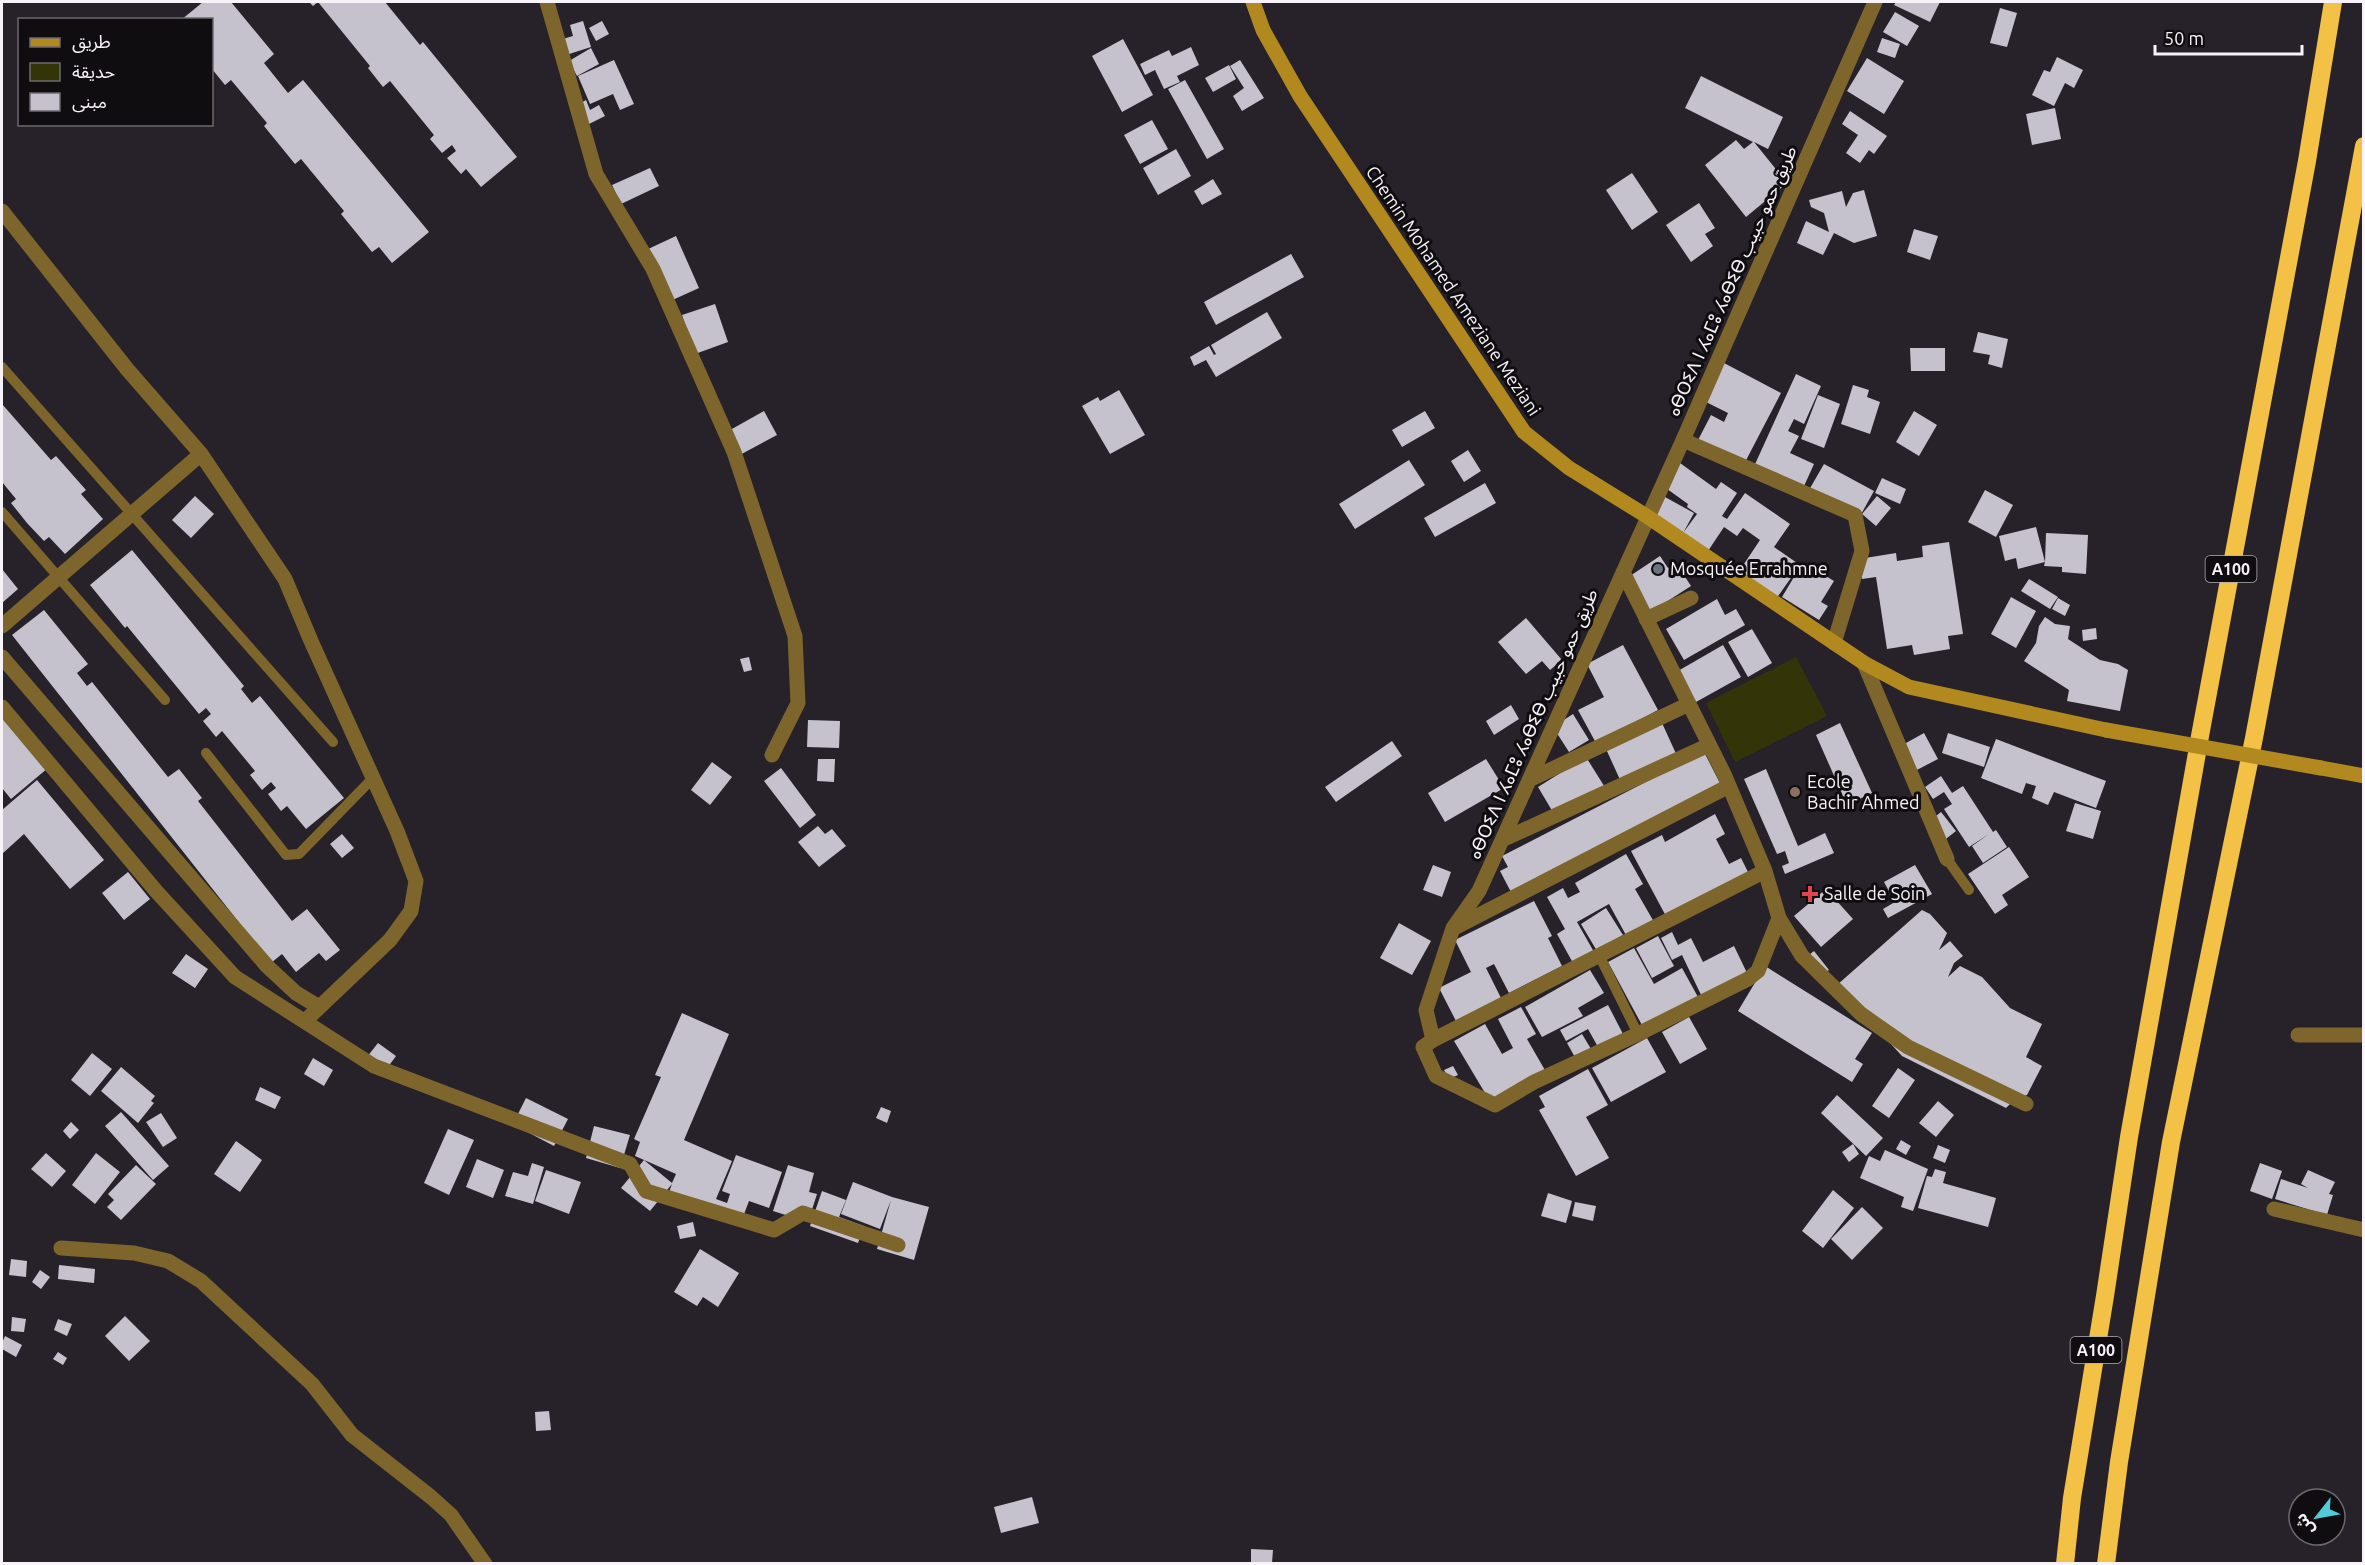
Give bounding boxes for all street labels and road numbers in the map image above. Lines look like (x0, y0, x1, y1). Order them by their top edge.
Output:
street label: ⴰⴱⵔⵉⴷ ⵏ ⵃⴰⵎⵓ ⵃⴰⴱⵉⴱ طريق حمو حبيب (1662, 143, 1802, 419)
street label: Chemin Mohamed Ameziane Meziani (1363, 162, 1545, 419)
road number: A100 (2206, 556, 2256, 582)
street label: ⴰⴱⵔⵉⴷ ⵏ ⵃⴰⵎⵓ ⵃⴰⴱⵉⴱ طريق حمو حبيب (1463, 586, 1603, 862)
road number: A100 (2070, 1337, 2122, 1363)

